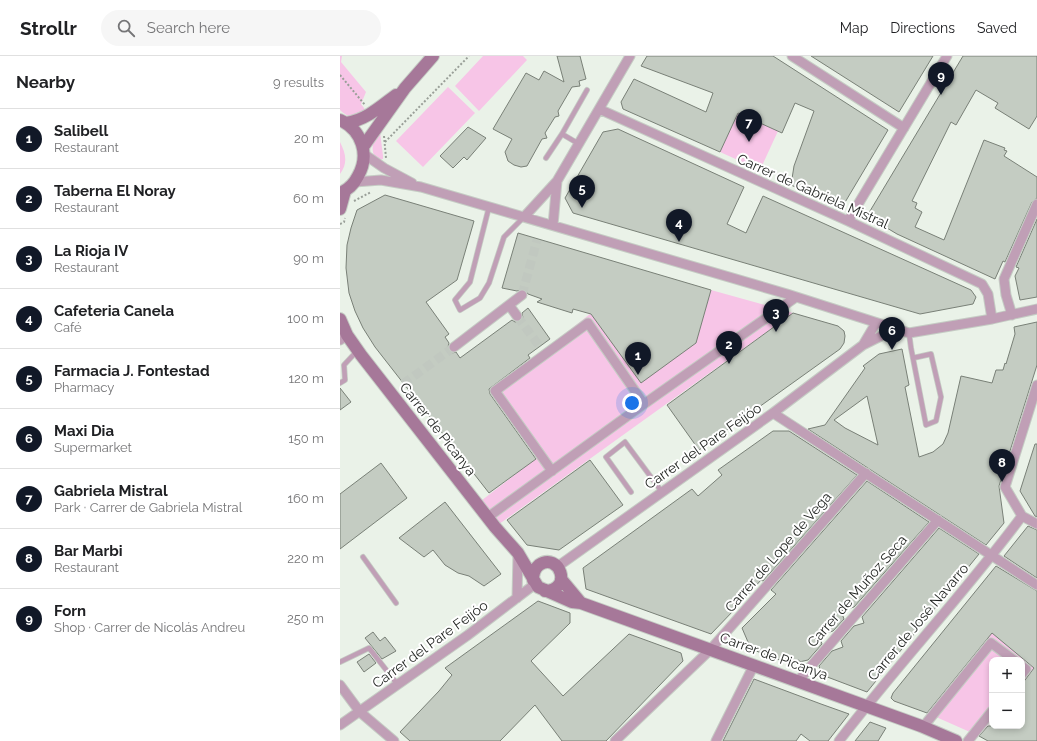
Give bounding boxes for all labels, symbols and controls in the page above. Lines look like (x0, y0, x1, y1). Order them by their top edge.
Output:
search box (101, 10, 381, 46)
text: Strollr (20, 17, 77, 39)
icon: search (115, 17, 137, 39)
text: Search here (147, 19, 230, 37)
text: Map (840, 20, 868, 36)
text: Directions (890, 20, 955, 36)
text: Saved (977, 20, 1017, 36)
pin: 9 (928, 62, 954, 95)
text: Nearby (16, 72, 75, 92)
text: 9 results (273, 75, 324, 90)
pin: 7 (736, 109, 762, 142)
text: Salibell (54, 122, 108, 140)
text: 1 (26, 131, 32, 146)
text: 20 m (294, 131, 324, 146)
text: Restaurant (54, 140, 119, 155)
street label: Carrer de Gabriela Mistral (735, 150, 891, 232)
pin: 5 (569, 175, 595, 208)
text: Taberna El Noray (54, 182, 176, 200)
text: 2 (25, 191, 33, 206)
text: 60 m (293, 191, 324, 206)
text: Restaurant (54, 200, 119, 215)
pin: 4 (666, 209, 692, 242)
text: La Rioja IV (54, 242, 128, 260)
text: 3 (25, 251, 33, 266)
text: 90 m (293, 251, 324, 266)
text: Restaurant (54, 260, 119, 275)
pin: 3 (763, 299, 789, 332)
text: Cafeteria Canela (54, 302, 174, 320)
text: 4 (25, 311, 33, 326)
text: 100 m (287, 311, 324, 326)
pin: 6 (879, 317, 905, 350)
text: Café (54, 320, 82, 335)
pin: 2 (716, 331, 742, 364)
pin: 1 (625, 342, 651, 375)
text: Farmacia J. Fontestad (54, 362, 210, 380)
text: 5 (25, 371, 33, 386)
text: 120 m (288, 371, 324, 386)
street label: Carrer de Picanya (397, 379, 479, 479)
text: Pharmacy (54, 380, 114, 395)
your location (622, 393, 642, 413)
street label: Carrer del Pare Feijóo (642, 400, 764, 492)
text: Maxi Dia (54, 422, 114, 440)
text: 6 (25, 431, 33, 446)
text: 150 m (288, 431, 324, 446)
text: Supermarket (54, 440, 132, 455)
pin: 8 (989, 449, 1015, 482)
text: Gabriela Mistral (54, 482, 168, 500)
street label: Carrer de Lope de Vega (722, 489, 834, 615)
text: 7 (25, 491, 33, 506)
text: 160 m (287, 491, 324, 506)
text: Park · Carrer de Gabriela Mistral (54, 500, 242, 515)
street label: Carrer de Muñoz Seca (804, 532, 910, 650)
text: Bar Marbi (54, 542, 123, 560)
text: 8 (25, 551, 33, 566)
text: 220 m (287, 551, 324, 566)
text: Restaurant (54, 560, 119, 575)
street label: Carrer de José Navarro (864, 560, 972, 684)
street label: Carrer del Pare Feijóo (369, 597, 491, 691)
text: Forn (54, 602, 86, 620)
text: 9 (25, 611, 33, 626)
text: 250 m (287, 611, 324, 626)
text: Shop · Carrer de Nicolás Andreu (54, 620, 245, 635)
street label: Carrer de Picanya (718, 629, 830, 683)
map controls (989, 657, 1025, 729)
button: + (989, 657, 1025, 693)
button: − (989, 693, 1025, 729)

